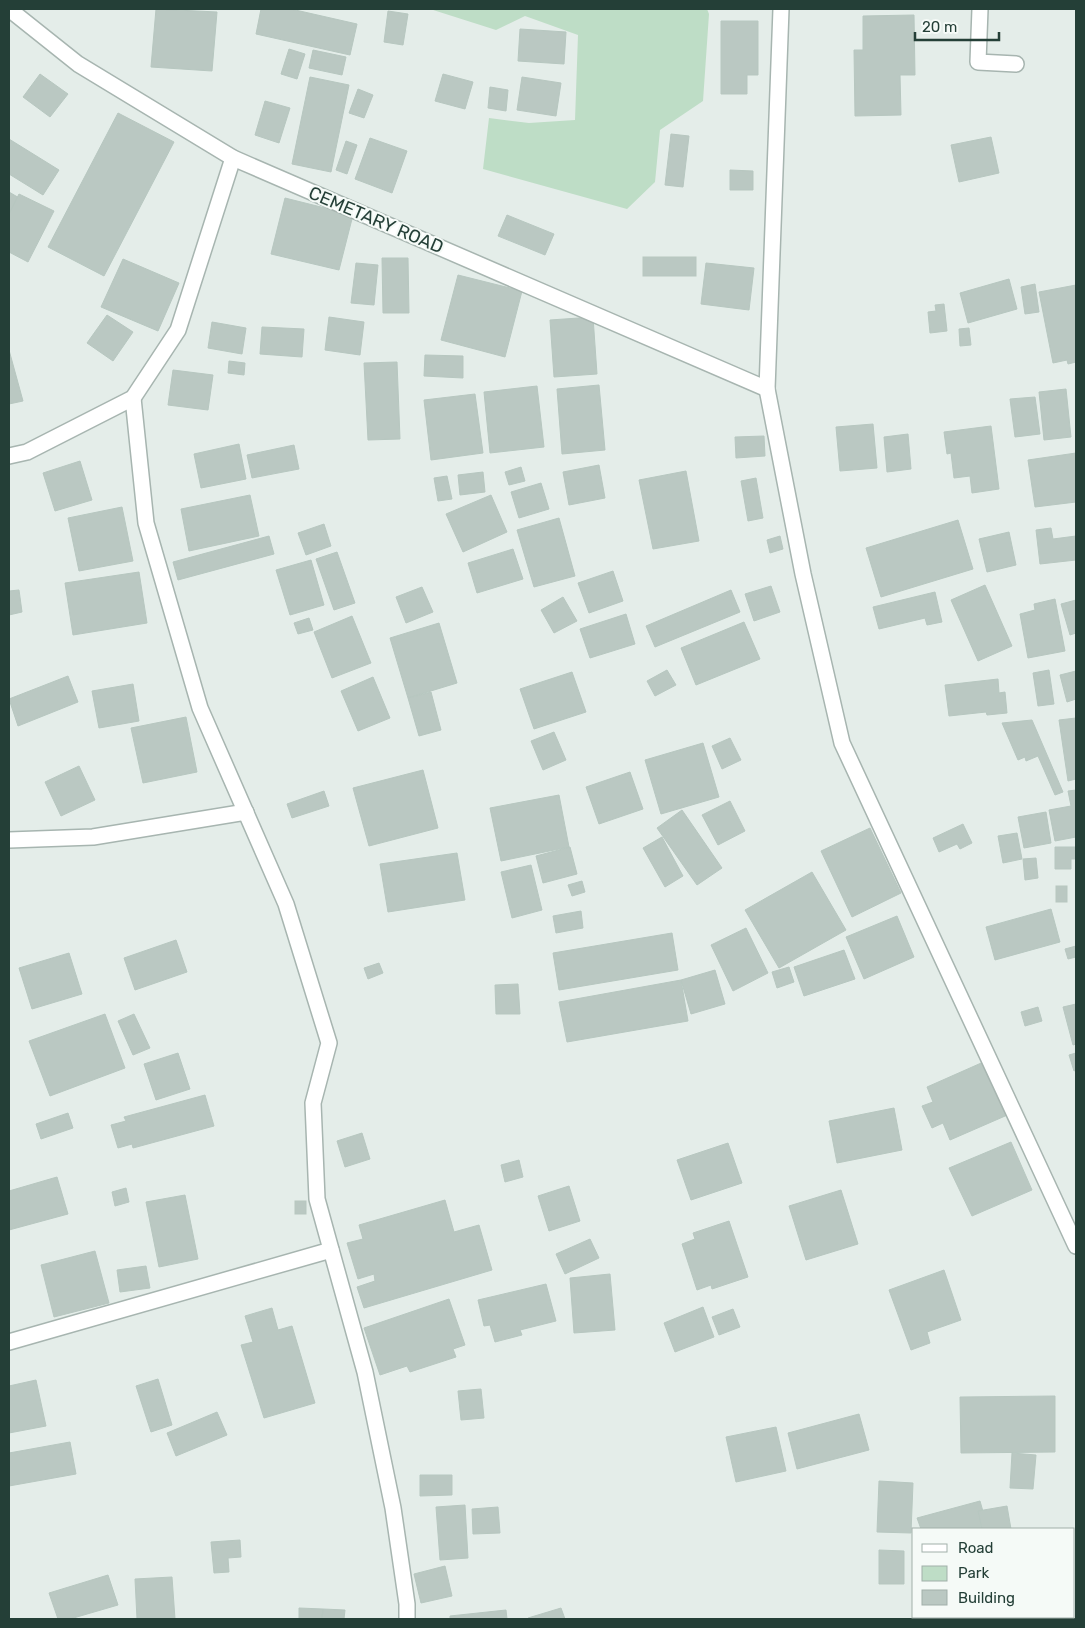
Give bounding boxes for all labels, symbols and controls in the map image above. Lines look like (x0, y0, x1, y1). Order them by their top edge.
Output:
scale bar (915, 10, 999, 42)
text: 20 m (922, 18, 957, 36)
street label: CEMETARY ROAD (305, 182, 447, 258)
legend (912, 1528, 1075, 1618)
text: Road (958, 1539, 994, 1557)
text: Park (958, 1564, 989, 1582)
text: Building (958, 1589, 1015, 1607)

